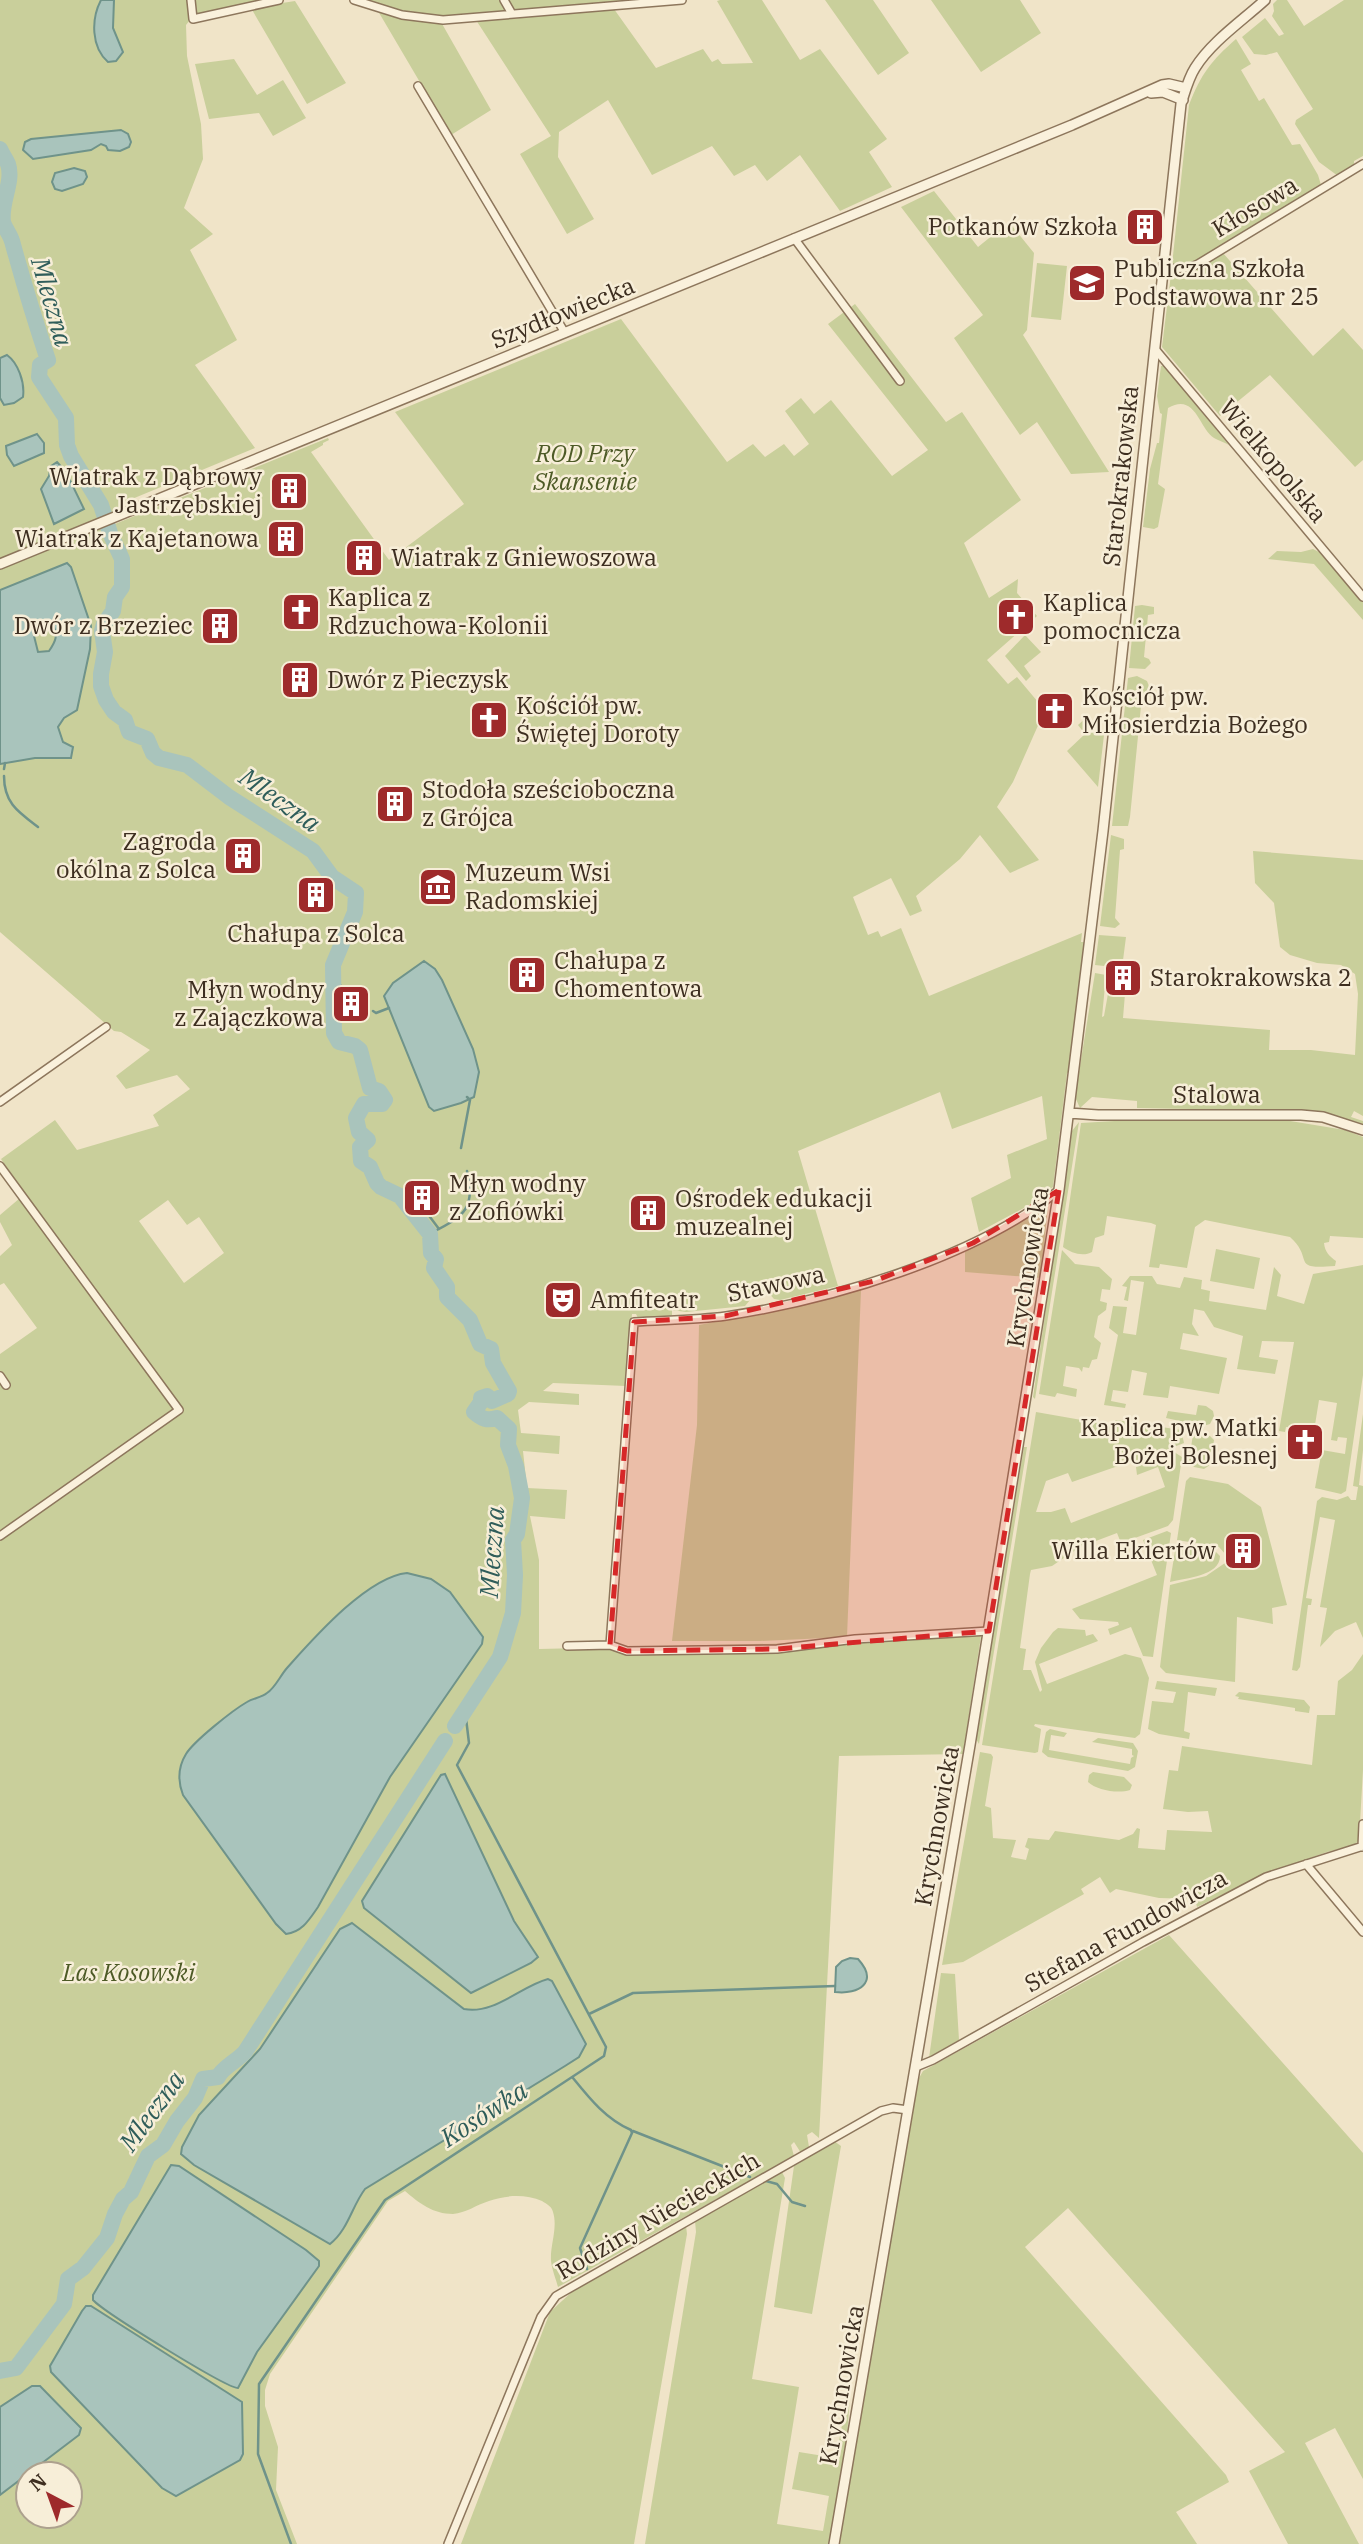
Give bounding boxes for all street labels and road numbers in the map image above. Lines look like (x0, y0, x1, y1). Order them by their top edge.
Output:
street label: Kłosowa (1206, 168, 1303, 244)
street label: Szydłowiecka (486, 269, 639, 355)
street label: Starokrakowska (1095, 384, 1145, 568)
street label: Wielkopolska (1213, 392, 1335, 529)
street label: Stalowa (1173, 1078, 1261, 1110)
street label: Krychnowicka (999, 1184, 1056, 1350)
street label: Stawowa (724, 1257, 827, 1309)
street label: Krychnowicka (906, 1743, 966, 1909)
street label: Stefana Fundowicza (1018, 1861, 1233, 1999)
street label: Rodziny Niecieckich (550, 2144, 765, 2287)
street label: Krychnowicka (811, 2302, 871, 2468)

